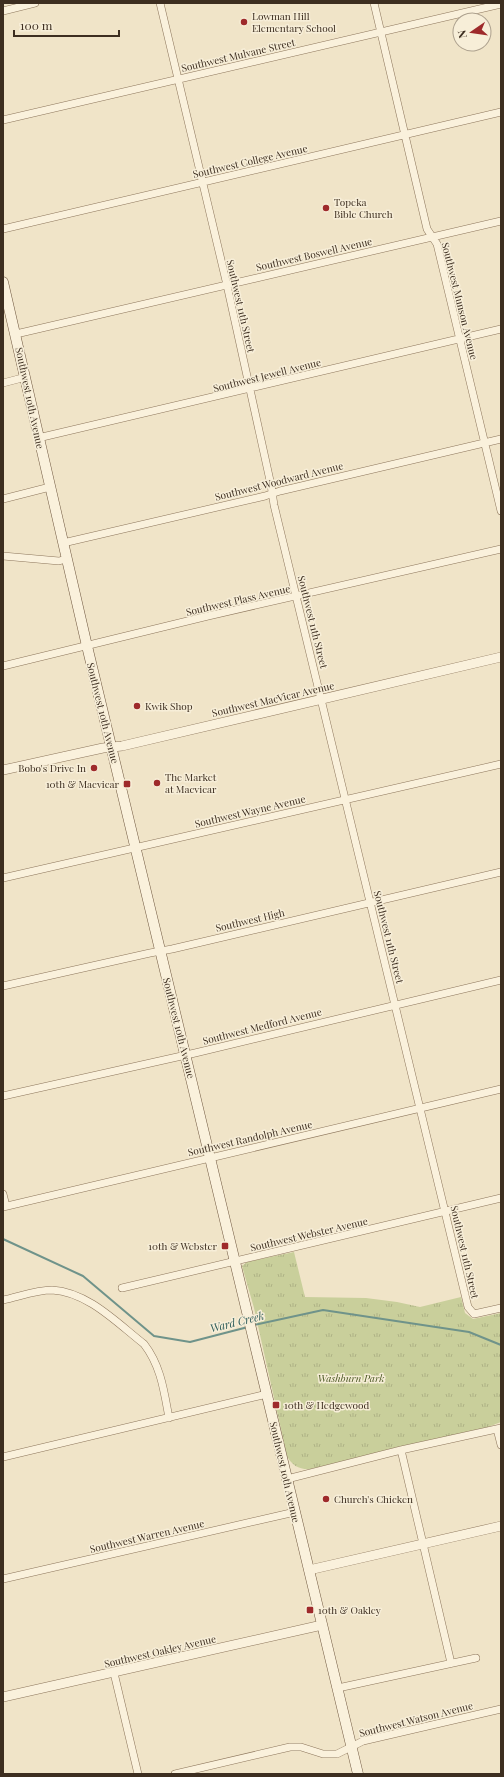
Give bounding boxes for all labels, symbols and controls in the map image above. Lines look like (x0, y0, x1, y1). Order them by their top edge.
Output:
place label: Lowman Hill Elementary School (252, 9, 336, 35)
scale bar (14, 12, 119, 38)
north arrow (452, 12, 492, 52)
text: 100 m (20, 17, 53, 33)
marker: Lowman Hill Elementary School (239, 17, 249, 27)
text: N (454, 29, 470, 40)
street label: Southwest Mulvane Street (180, 35, 297, 75)
street label: Southwest College Avenue (191, 141, 309, 181)
place label: Topeka Bible Church (334, 195, 393, 221)
marker: Topeka Bible Church (321, 203, 331, 213)
street label: Southwest Boswell Avenue (255, 234, 373, 274)
street label: Southwest Munson Avenue (439, 241, 481, 361)
street label: Southwest 11th Street (223, 258, 259, 354)
street label: Southwest 10th Avenue (12, 346, 48, 450)
street label: Southwest Jewell Avenue (212, 355, 322, 395)
street label: Southwest Woodward Avenue (213, 458, 345, 504)
street label: Southwest 11th Street (295, 574, 331, 670)
street label: Southwest Plass Avenue (184, 581, 292, 619)
street label: Southwest 10th Avenue (84, 661, 122, 765)
street label: Southwest MacVicar Avenue (210, 678, 336, 720)
place label: Kwik Shop (145, 699, 193, 713)
marker: Kwik Shop (132, 701, 142, 711)
place label: Bobo's Drive In (18, 761, 86, 775)
marker: Bobo's Drive In (89, 763, 99, 773)
place label: The Market at Macvicar (165, 770, 217, 796)
place label: 10th & Macvicar (46, 777, 120, 791)
marker: The Market at Macvicar (152, 778, 162, 788)
marker: 10th & Macvicar (122, 779, 132, 789)
street label: Southwest Wayne Avenue (193, 791, 307, 831)
street label: Southwest 11th Street (371, 889, 407, 985)
street label: Southwest High (214, 905, 286, 935)
street label: Southwest 10th Avenue (160, 976, 198, 1080)
street label: Southwest Medford Avenue (201, 1004, 323, 1048)
street label: Southwest Randolph Avenue (186, 1117, 314, 1159)
street label: Southwest 11th Street (447, 1204, 483, 1300)
street label: Southwest Webster Avenue (249, 1214, 369, 1254)
place label: 10th & Webster (148, 1239, 218, 1253)
marker: 10th & Webster (220, 1241, 230, 1251)
water label: Ward Creek (208, 1307, 266, 1335)
park label: Washburn Park (318, 1371, 384, 1385)
place label: 10th & Hedgewood (284, 1398, 369, 1412)
marker: 10th & Hedgewood (271, 1400, 281, 1410)
street label: Southwest 10th Avenue (267, 1420, 303, 1524)
place label: Church's Chicken (334, 1492, 413, 1506)
marker: Church's Chicken (321, 1494, 331, 1504)
street label: Southwest Warren Avenue (88, 1516, 206, 1556)
place label: 10th & Oakley (318, 1603, 381, 1617)
marker: 10th & Oakley (305, 1605, 315, 1615)
street label: Southwest Oakley Avenue (103, 1631, 217, 1671)
street label: Southwest Watson Avenue (358, 1698, 474, 1740)

